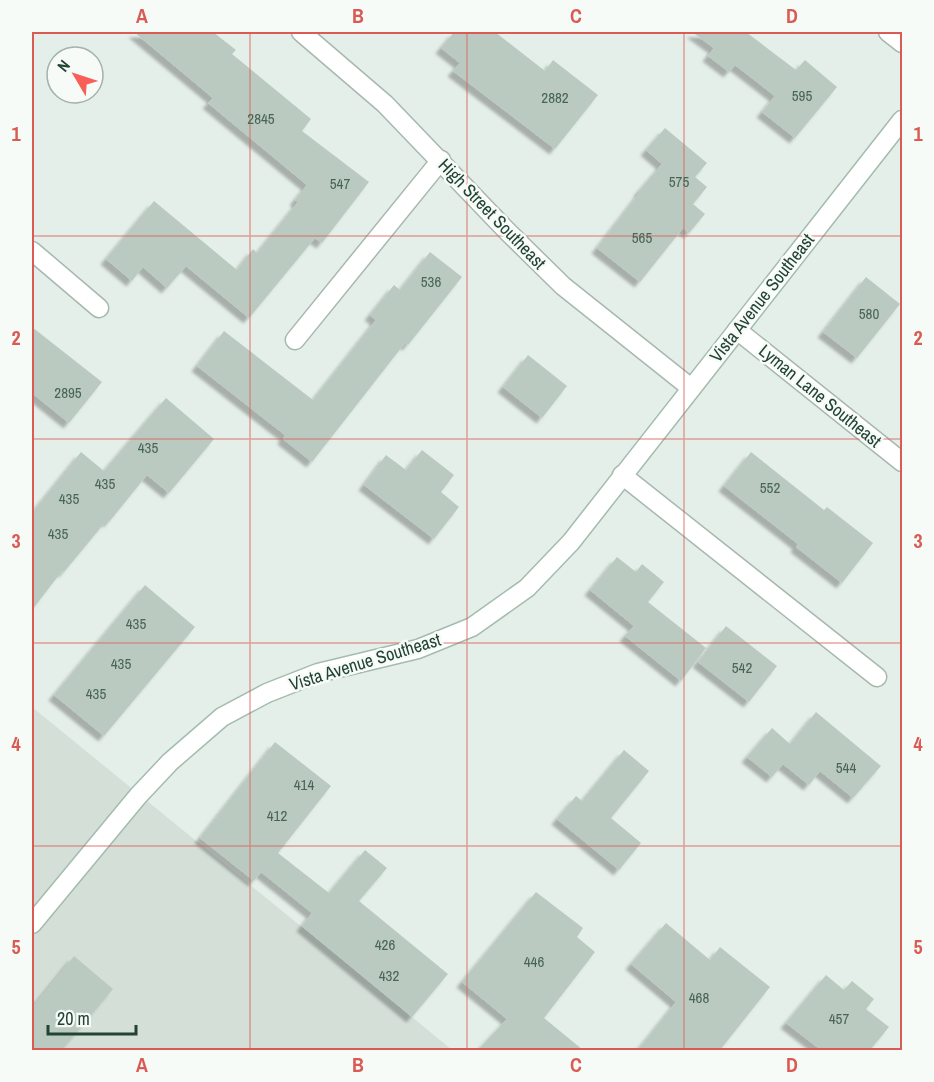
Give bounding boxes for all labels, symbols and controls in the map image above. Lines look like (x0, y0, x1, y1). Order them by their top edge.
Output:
text: A (136, 2, 148, 29)
text: B (352, 2, 364, 29)
text: C (570, 2, 582, 29)
text: D (786, 2, 798, 29)
north arrow (45, 45, 105, 105)
text: N (52, 55, 75, 76)
house number: 595 (792, 85, 812, 106)
house number: 2882 (541, 87, 569, 108)
house number: 2845 (247, 108, 275, 129)
text: 1 (11, 120, 21, 147)
text: 1 (913, 120, 923, 147)
street label: High Street Southeast (433, 153, 552, 275)
house number: 575 (669, 171, 689, 192)
house number: 547 (330, 173, 350, 194)
house number: 565 (632, 227, 652, 248)
street label: Vista Avenue Southeast (703, 228, 820, 367)
house number: 536 (421, 271, 441, 292)
house number: 580 (859, 303, 879, 324)
text: 2 (11, 324, 21, 351)
text: 2 (913, 324, 923, 351)
street label: Lyman Lane Southeast (754, 338, 887, 453)
house number: 2895 (54, 382, 82, 403)
house number: 435 (138, 437, 158, 458)
house number: 435 (95, 473, 115, 494)
house number: 552 (760, 477, 780, 498)
house number: 435 (59, 488, 79, 509)
house number: 435 (48, 523, 68, 544)
text: 3 (11, 527, 21, 554)
text: 3 (913, 527, 923, 554)
house number: 435 (126, 613, 146, 634)
street label: Vista Avenue Southeast (286, 627, 444, 696)
house number: 435 (111, 653, 131, 674)
house number: 542 (732, 657, 752, 678)
house number: 435 (86, 683, 106, 704)
text: 4 (11, 730, 21, 757)
text: 4 (913, 730, 923, 757)
house number: 544 (836, 757, 856, 778)
house number: 414 (294, 774, 314, 795)
house number: 412 (267, 805, 287, 826)
text: 5 (11, 933, 21, 960)
text: 5 (913, 933, 923, 960)
house number: 426 (375, 934, 395, 955)
house number: 446 (524, 951, 544, 972)
house number: 432 (379, 965, 399, 986)
house number: 468 (689, 987, 709, 1008)
scale bar (48, 998, 136, 1036)
text: 20 m (57, 1006, 90, 1031)
house number: 457 (829, 1008, 849, 1029)
text: A (136, 1051, 148, 1078)
text: B (352, 1051, 364, 1078)
text: C (570, 1051, 582, 1078)
text: D (786, 1051, 798, 1078)

